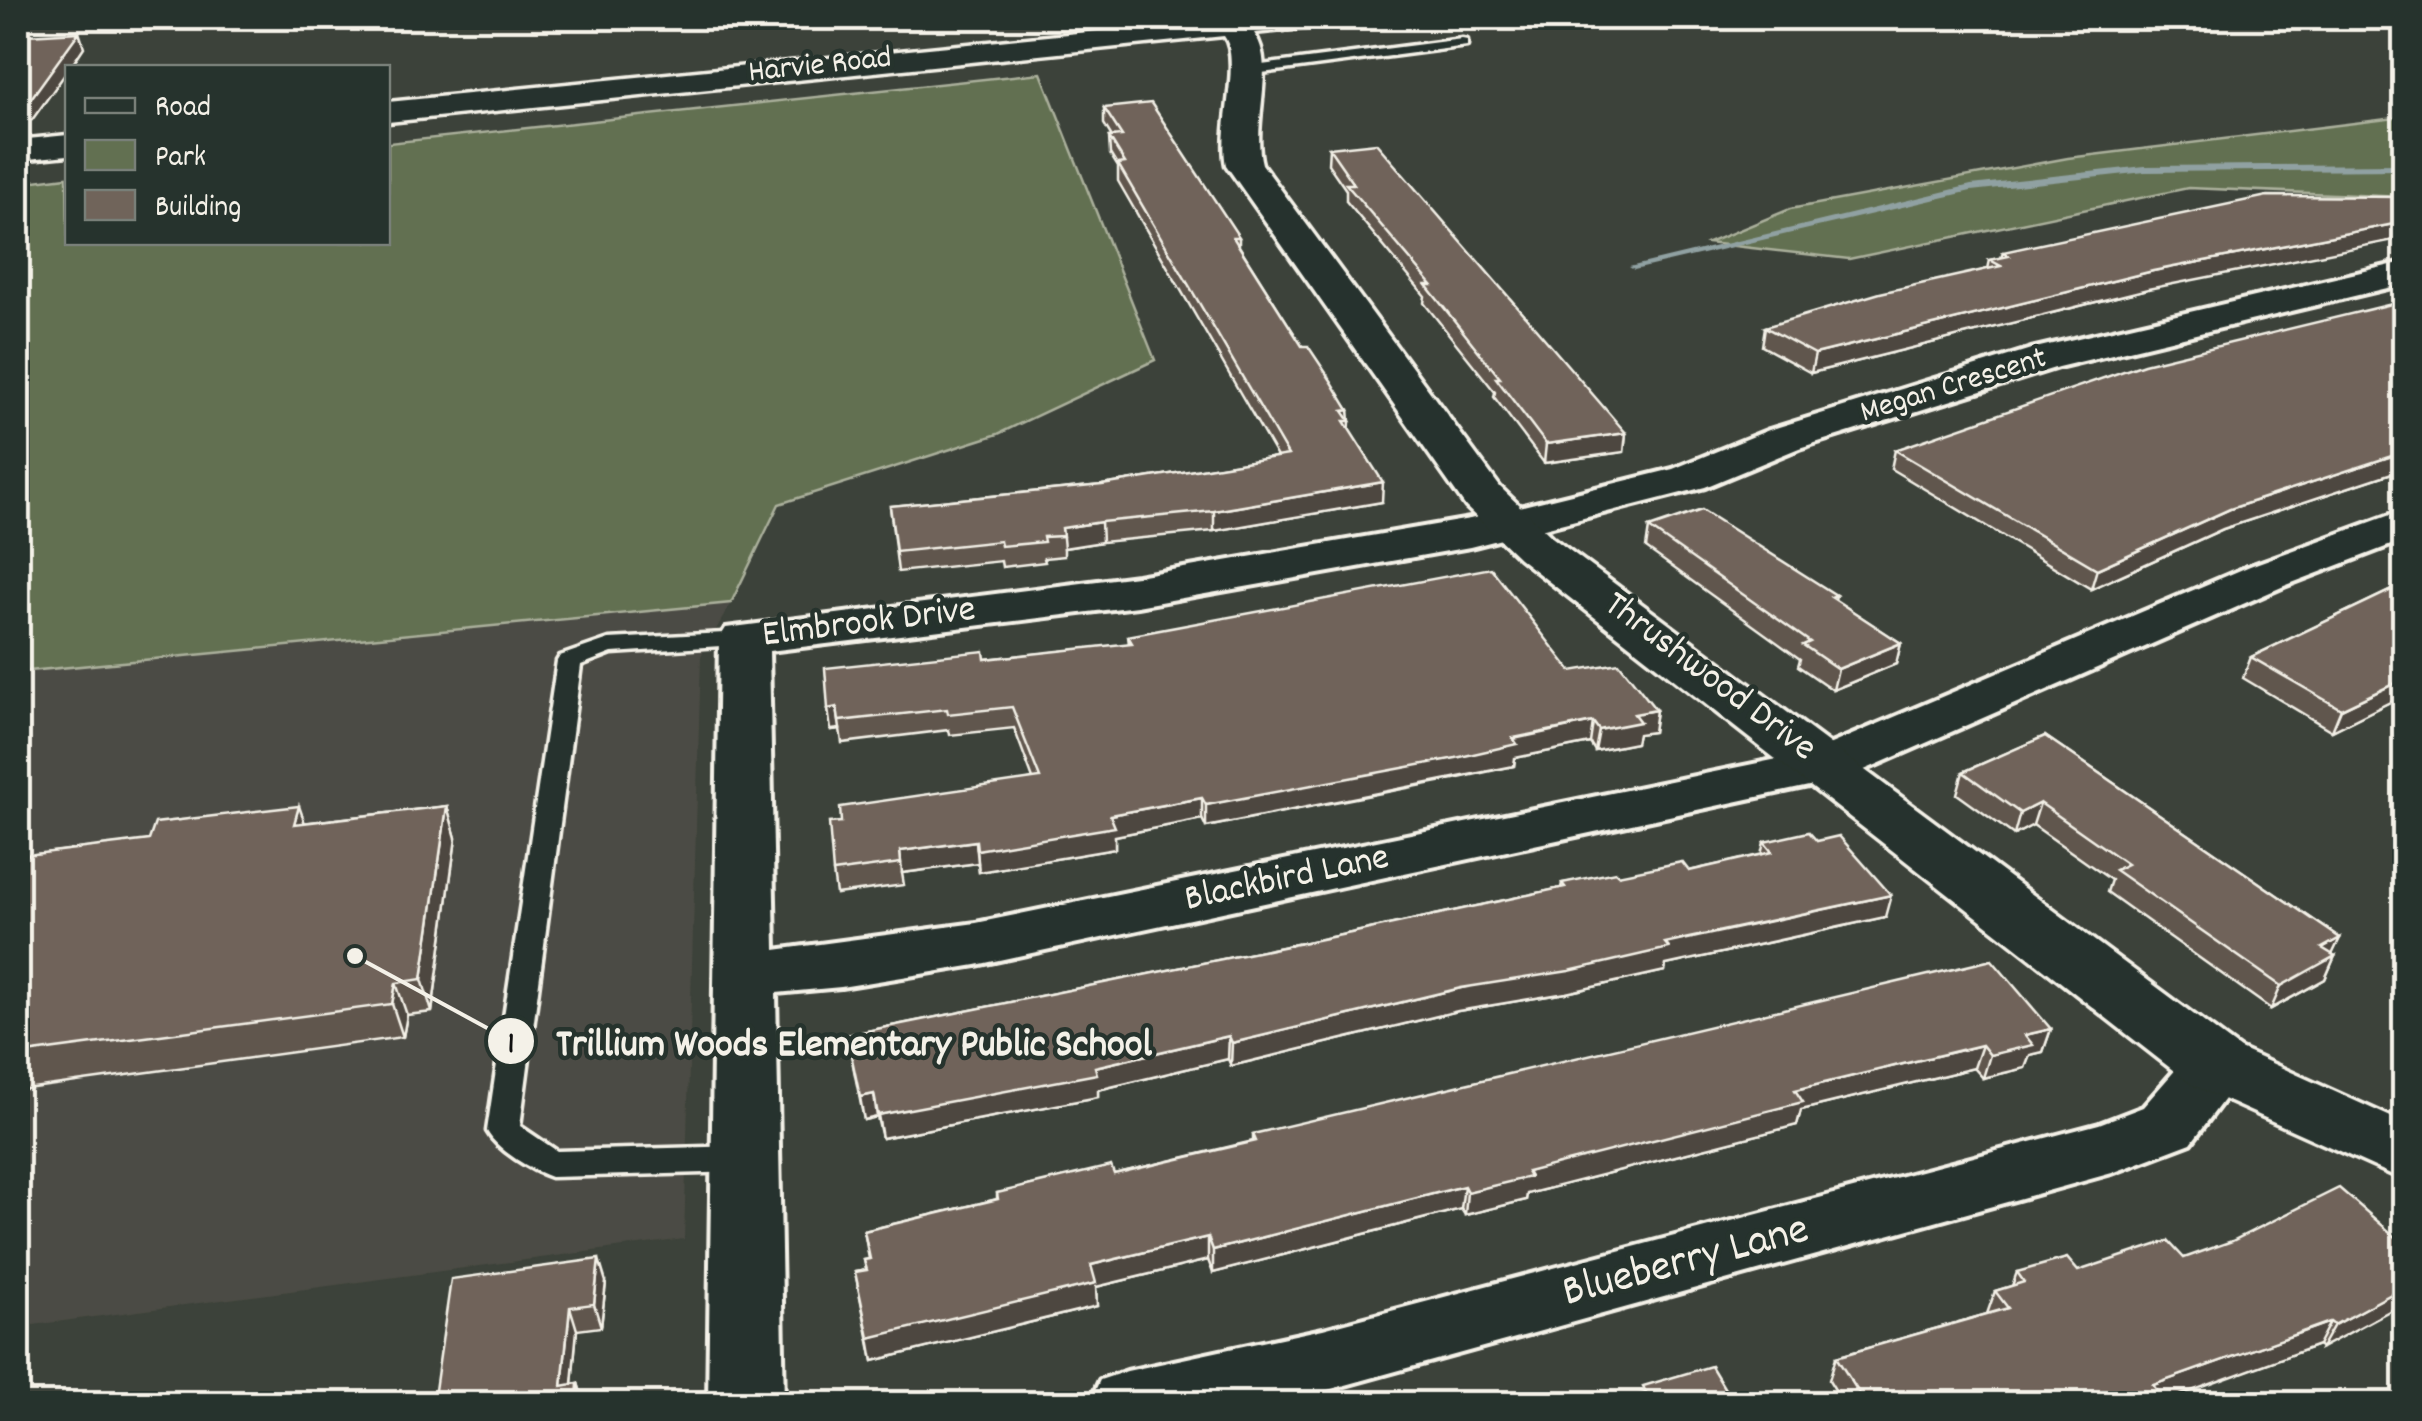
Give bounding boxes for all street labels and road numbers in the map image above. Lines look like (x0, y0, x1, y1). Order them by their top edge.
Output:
street label: Harvie Road (746, 37, 894, 97)
street label: Megan Crescent (1855, 337, 2053, 437)
street label: Thrushwood Drive (1591, 579, 1827, 777)
street label: Elmbrook Drive (759, 584, 979, 664)
street label: Blackbird Lane (1180, 832, 1394, 928)
street label: Blueberry Lane (1556, 1199, 1816, 1327)

